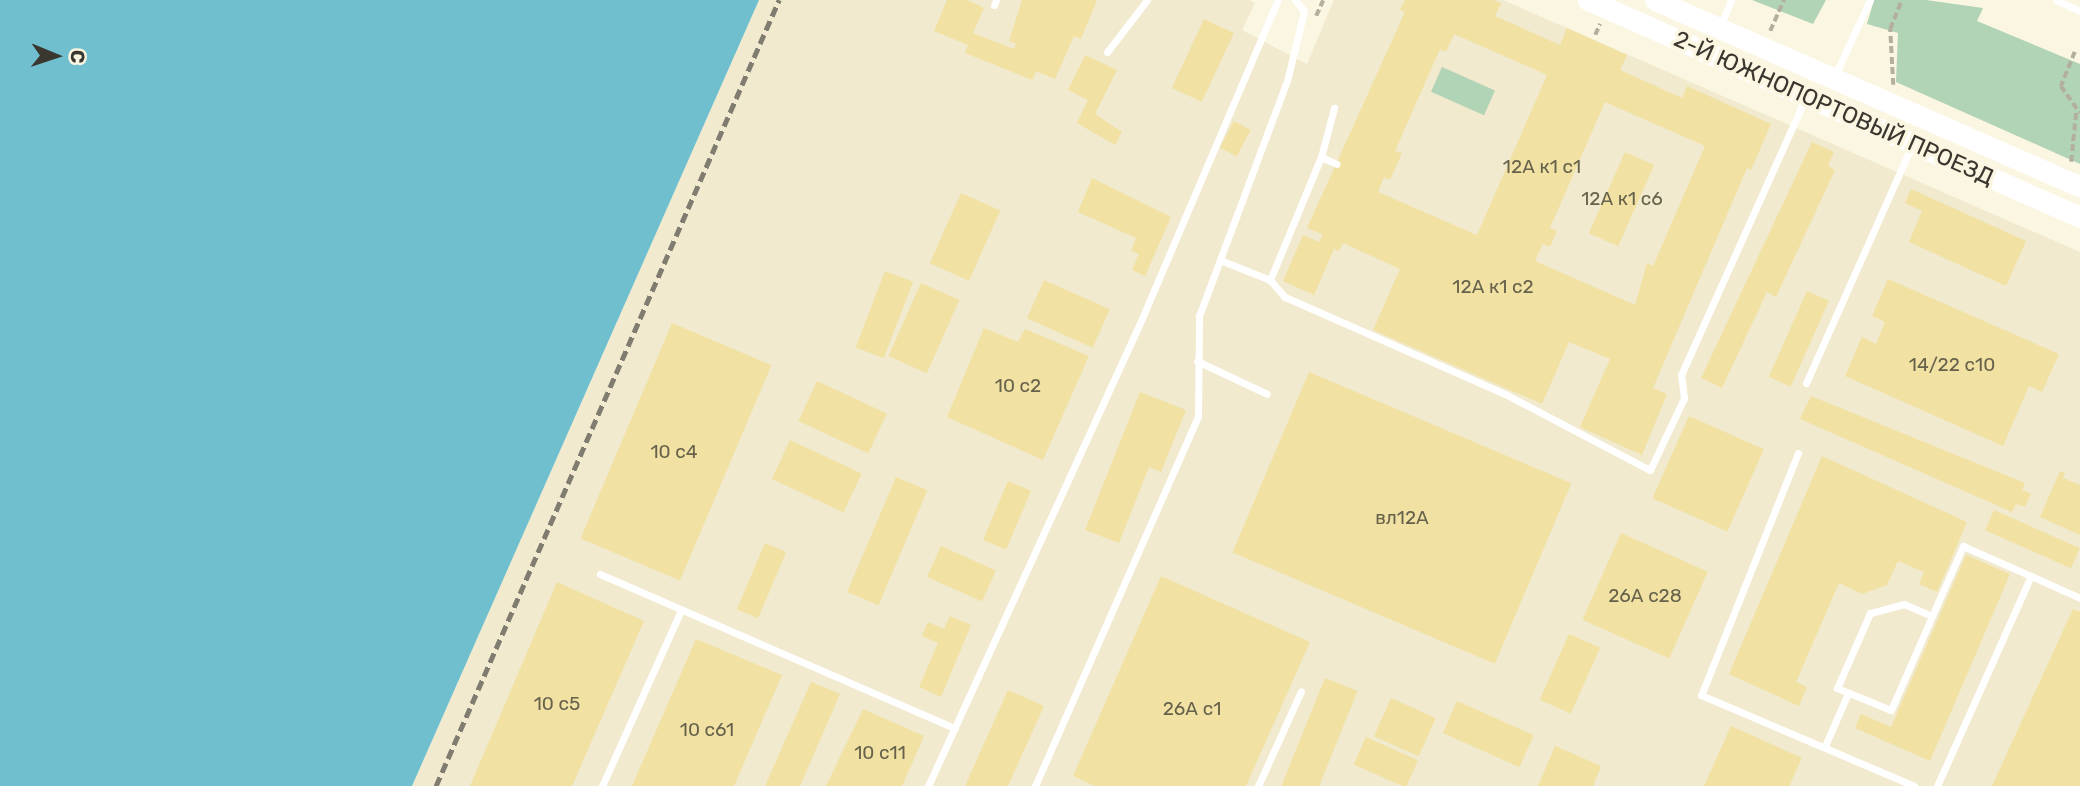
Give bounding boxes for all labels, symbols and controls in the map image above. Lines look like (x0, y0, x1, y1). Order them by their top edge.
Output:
north arrow (21, 21, 91, 91)
street label: 2-Й ЮЖНОПОРТОВЫЙ ПРОЕЗД (1670, 25, 1998, 191)
text: С (66, 50, 89, 64)
house number: 12А к1 с1 (1503, 156, 1581, 178)
house number: 12А к1 с6 (1581, 188, 1663, 210)
house number: 12А к1 с2 (1452, 276, 1534, 298)
house number: 14/22 с10 (1909, 354, 1995, 376)
house number: 10 с2 (995, 375, 1041, 397)
house number: 10 с4 (650, 441, 698, 463)
house number: вл12А (1375, 507, 1429, 529)
house number: 26А с28 (1608, 585, 1682, 607)
house number: 10 с5 (534, 693, 580, 715)
house number: 26А с1 (1163, 698, 1221, 720)
house number: 10 с61 (680, 719, 734, 741)
house number: 10 с11 (854, 742, 906, 764)

